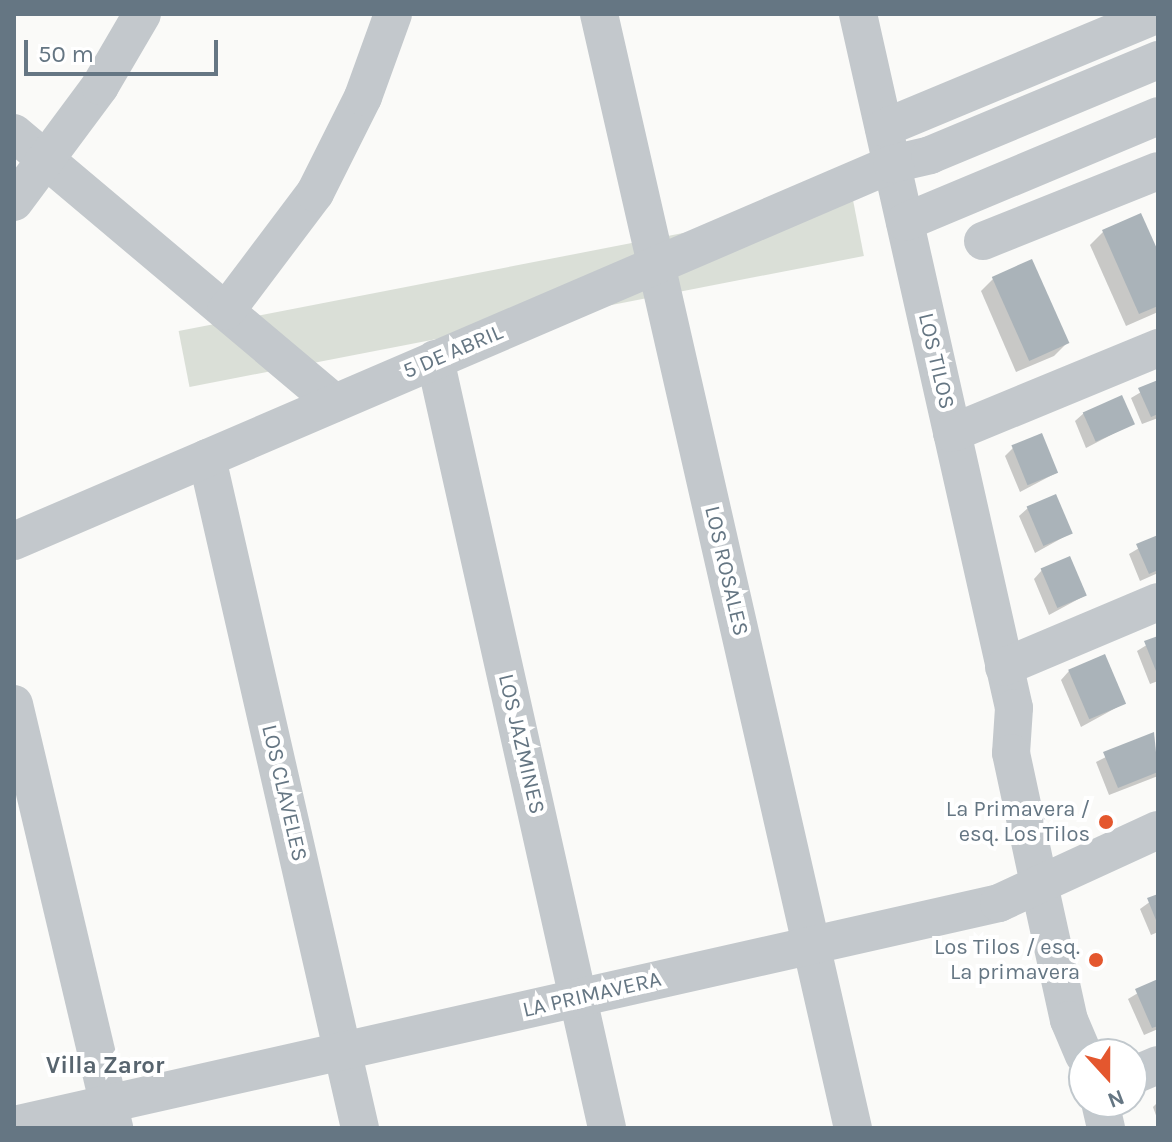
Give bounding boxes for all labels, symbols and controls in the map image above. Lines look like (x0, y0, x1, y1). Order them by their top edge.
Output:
scale bar (28, 24, 222, 74)
text: 50 m (38, 40, 94, 68)
street label: LOS TILOS (912, 310, 960, 412)
street label: 5 DE ABRIL (399, 319, 507, 385)
street label: LOS ROSALES (698, 503, 754, 639)
street label: LOS JAZMINES (492, 671, 550, 817)
street label: LOS CLAVELES (255, 722, 313, 864)
place label: La Primavera / esq. Los Tilos (946, 796, 1090, 848)
marker: La Primavera / esq. Los Tilos (1097, 813, 1115, 831)
place label: Los Tilos / esq. La primavera (934, 934, 1080, 986)
marker: Los Tilos / esq. La primavera (1087, 951, 1105, 969)
street label: LA PRIMAVERA (520, 966, 664, 1024)
north arrow (1068, 1038, 1148, 1118)
district label: Villa Zaror (46, 1052, 164, 1080)
text: N (1104, 1084, 1128, 1114)

